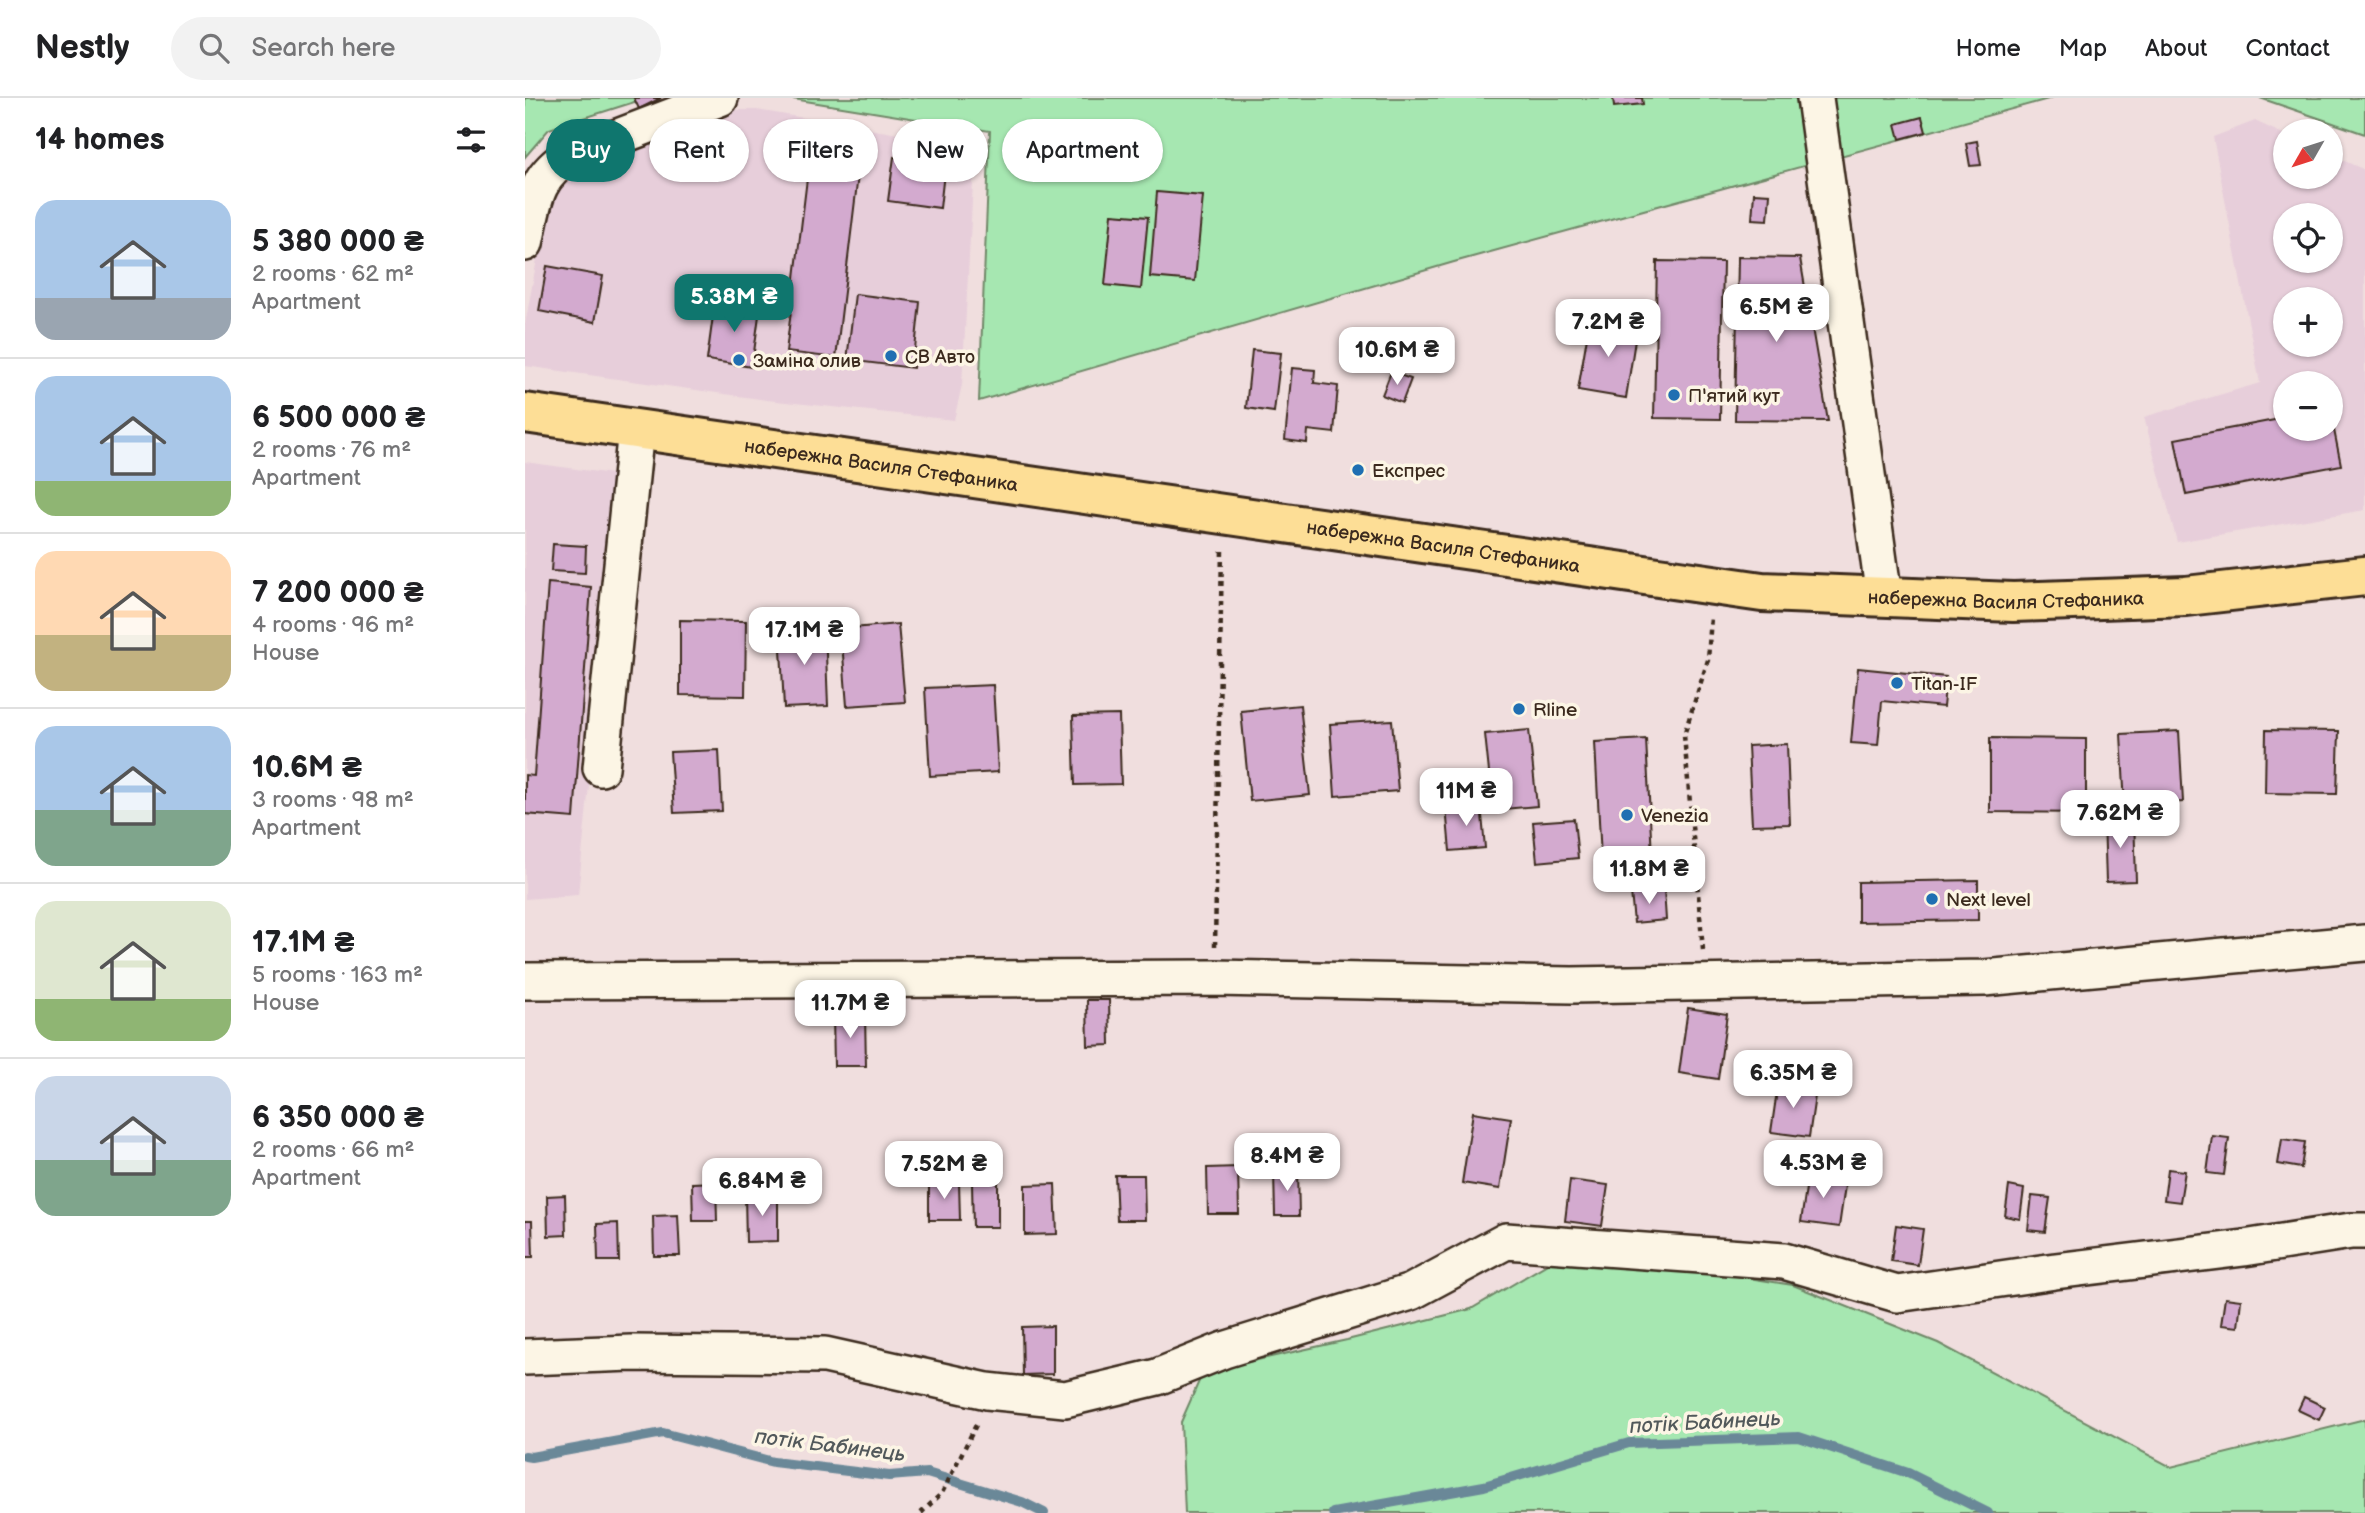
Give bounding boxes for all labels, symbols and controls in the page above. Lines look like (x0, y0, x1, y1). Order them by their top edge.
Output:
search box (171, 17, 661, 80)
text: Nestly (35, 28, 129, 68)
icon: search (195, 29, 233, 67)
text: Search here (251, 33, 395, 64)
text: Home (1956, 34, 2021, 63)
text: Map (2059, 34, 2107, 63)
text: About (2145, 34, 2207, 63)
text: Contact (2245, 34, 2330, 63)
chip: Buy (546, 119, 635, 182)
chip: Rent (649, 119, 749, 182)
chip: Filters (763, 119, 878, 182)
chip: New (892, 119, 988, 182)
chip: Apartment (1002, 119, 1163, 182)
north arrow (2273, 119, 2343, 189)
map controls (2273, 119, 2343, 441)
icon: filters (452, 121, 490, 159)
text: 14 homes (35, 122, 164, 158)
button: locate (2273, 203, 2343, 273)
text: 5 380 000 ₴ (252, 224, 424, 260)
icon: home (91, 228, 175, 312)
text: 2 rooms · 62 m² (252, 260, 414, 288)
pin: 5.38M ₴ (669, 274, 799, 334)
text: 5.38M ₴ (691, 283, 777, 311)
pin: 6.5M ₴ (1719, 285, 1833, 344)
button: + (2273, 287, 2343, 357)
text: Apartment (252, 288, 361, 316)
text: 6.5M ₴ (1739, 293, 1813, 321)
pin: 7.2M ₴ (1551, 300, 1665, 359)
text: 7.2M ₴ (1572, 308, 1644, 336)
pin: 10.6M ₴ (1332, 328, 1462, 387)
text: 10.6M ₴ (1355, 336, 1439, 364)
place label: СВ Авто (905, 346, 975, 369)
marker: СВ Авто (883, 348, 899, 364)
place label: Заміна олив (753, 350, 861, 373)
marker: Заміна олив (731, 352, 747, 368)
button: − (2273, 371, 2343, 441)
place label: П'ятий кут (1688, 385, 1780, 408)
marker: П'ятий кут (1666, 387, 1682, 403)
text: 6 500 000 ₴ (252, 400, 425, 436)
icon: home (91, 404, 175, 488)
street label: набережна Василя Стефаника (743, 435, 1019, 497)
text: 2 rooms · 76 m² (252, 436, 411, 464)
place label: Експрес (1372, 460, 1446, 483)
marker: Експрес (1350, 462, 1366, 478)
text: Apartment (252, 464, 361, 492)
street label: набережна Василя Стефаника (1305, 516, 1582, 579)
text: 7 200 000 ₴ (252, 575, 424, 611)
icon: home (91, 579, 175, 663)
street label: набережна Василя Стефаника (1867, 586, 2144, 615)
pin: 17.1M ₴ (739, 608, 869, 667)
text: 4 rooms · 96 m² (252, 611, 414, 639)
text: 17.1M ₴ (765, 616, 843, 644)
text: House (252, 639, 319, 667)
place label: Titan-IF (1911, 673, 1978, 696)
marker: Titan-IF (1889, 675, 1905, 691)
place label: Rline (1533, 699, 1577, 722)
marker: Rline (1511, 701, 1527, 717)
text: 10.6M ₴ (252, 750, 362, 786)
icon: home (91, 754, 175, 838)
pin: 11M ₴ (1417, 768, 1515, 828)
text: 11M ₴ (1436, 777, 1496, 805)
text: 3 rooms · 98 m² (252, 786, 414, 814)
pin: 7.62M ₴ (2055, 790, 2185, 850)
text: 7.62M ₴ (2077, 799, 2163, 827)
place label: Venezia (1641, 805, 1709, 828)
marker: Venezia (1619, 807, 1635, 823)
text: Apartment (252, 814, 361, 842)
pin: 11.8M ₴ (1584, 846, 1714, 906)
text: 11.8M ₴ (1609, 855, 1689, 883)
place label: Next level (1946, 889, 2031, 912)
marker: Next level (1924, 891, 1940, 907)
text: 17.1M ₴ (252, 925, 354, 961)
icon: home (91, 929, 175, 1013)
text: 5 rooms · 163 m² (252, 961, 423, 989)
pin: 11.7M ₴ (785, 981, 915, 1040)
text: House (252, 989, 319, 1017)
text: 11.7M ₴ (811, 989, 889, 1017)
pin: 6.35M ₴ (1728, 1051, 1858, 1110)
text: 6.35M ₴ (1749, 1059, 1837, 1087)
text: 6 350 000 ₴ (252, 1100, 424, 1136)
icon: home (91, 1104, 175, 1188)
pin: 8.4M ₴ (1230, 1134, 1344, 1193)
text: 2 rooms · 66 m² (252, 1136, 414, 1164)
pin: 4.53M ₴ (1758, 1140, 1888, 1200)
pin: 7.52M ₴ (879, 1142, 1009, 1201)
text: 8.4M ₴ (1250, 1142, 1324, 1170)
text: 4.53M ₴ (1780, 1149, 1866, 1177)
text: 7.52M ₴ (901, 1150, 987, 1178)
pin: 6.84M ₴ (697, 1158, 827, 1218)
text: Apartment (252, 1164, 361, 1192)
text: 6.84M ₴ (718, 1167, 806, 1195)
water label: потік Бабинець (1629, 1406, 1781, 1439)
water label: потік Бабинець (753, 1424, 907, 1467)

